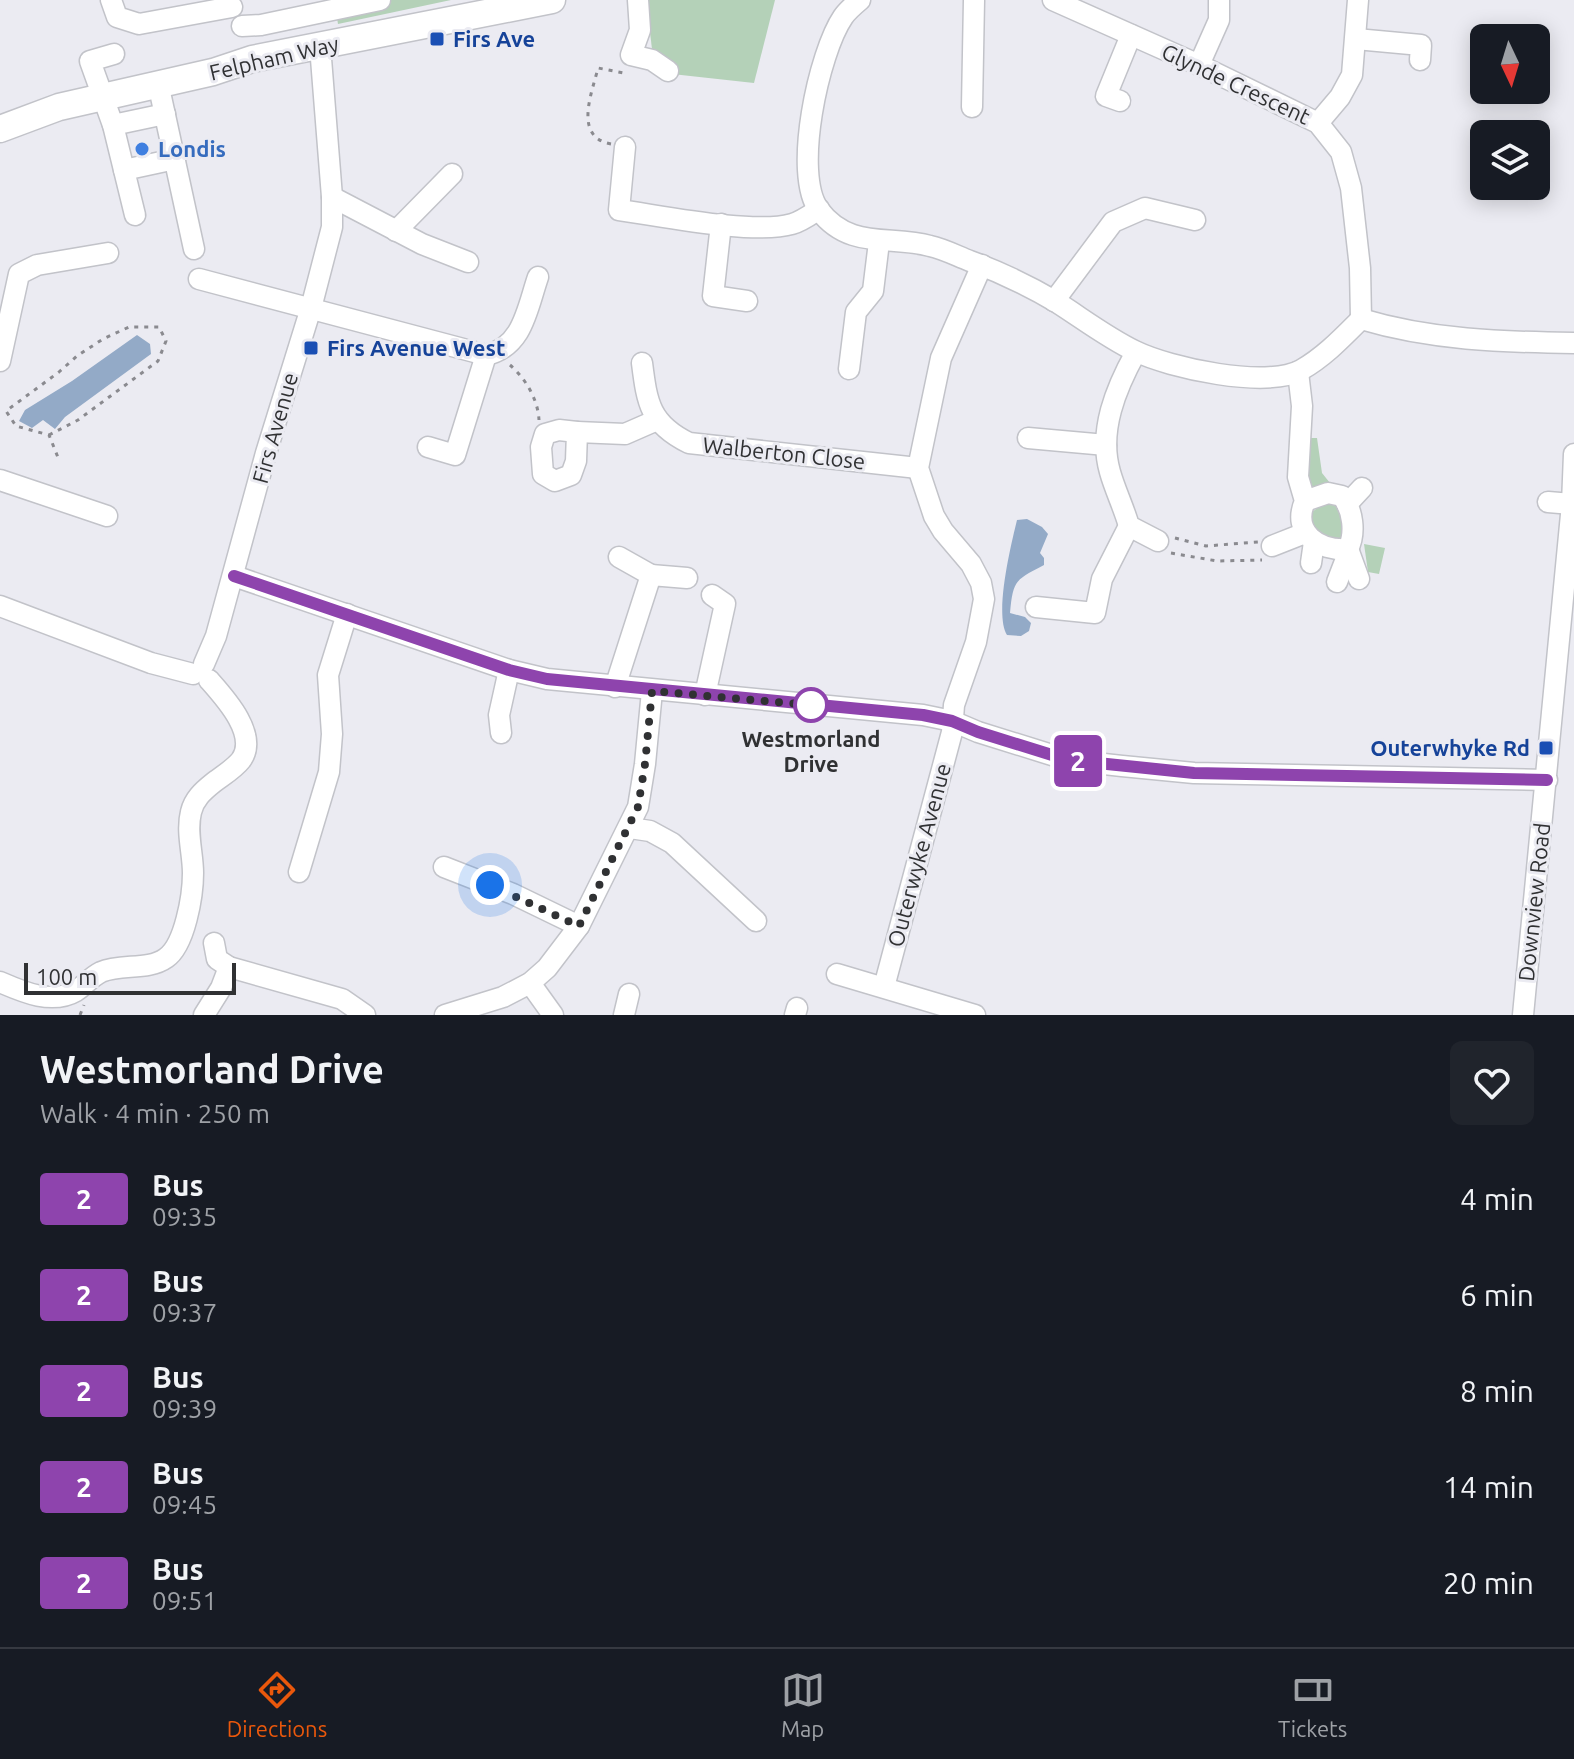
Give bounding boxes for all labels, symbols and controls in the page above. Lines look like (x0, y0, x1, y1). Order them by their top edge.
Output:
north arrow (1470, 24, 1550, 104)
map controls (1470, 24, 1550, 200)
place label: Firs Ave (453, 26, 535, 51)
street label: Felpham Way (207, 30, 341, 85)
marker: Firs Ave (428, 30, 446, 48)
street label: Glynde Crescent (1158, 38, 1315, 129)
button: layers (1470, 120, 1550, 200)
place label: Londis (158, 136, 226, 161)
marker: Londis (133, 140, 151, 158)
place label: Firs Avenue West (327, 335, 505, 360)
marker: Firs Avenue West (302, 339, 320, 357)
street label: Firs Avenue (247, 370, 302, 486)
street label: Walberton Close (702, 432, 867, 473)
marker: Westmorland Drive (794, 688, 828, 722)
place label: Westmorland Drive (742, 726, 880, 776)
line badge: 2 (1052, 735, 1104, 787)
place label: Outerwhyke Rd (1370, 735, 1530, 760)
marker: Outerwhyke Rd (1537, 739, 1555, 757)
text: 2 (1070, 745, 1086, 776)
street label: Outerwyke Avenue (882, 760, 955, 950)
street label: Downview Road (1513, 822, 1554, 982)
your location (470, 865, 510, 905)
scale bar (24, 959, 236, 995)
text: 100 m (36, 964, 97, 989)
button: heart (1450, 1041, 1534, 1125)
text: Westmorland Drive (40, 1048, 384, 1090)
text: Walk · 4 min · 250 m (40, 1099, 270, 1128)
text: Bus (152, 1168, 204, 1202)
text: 4 min (1460, 1182, 1534, 1216)
text: 2 (76, 1183, 92, 1214)
text: 09:35 (152, 1202, 217, 1231)
text: Bus (152, 1264, 204, 1298)
text: 6 min (1460, 1278, 1534, 1312)
text: 2 (76, 1279, 92, 1310)
text: 09:37 (152, 1298, 217, 1327)
text: Bus (152, 1360, 204, 1394)
text: 8 min (1460, 1374, 1534, 1408)
text: 2 (76, 1375, 92, 1406)
text: 09:39 (152, 1394, 217, 1423)
text: Bus (152, 1456, 204, 1490)
text: 14 min (1443, 1470, 1534, 1504)
text: 2 (76, 1471, 92, 1502)
text: 09:45 (152, 1490, 217, 1519)
text: Bus (152, 1552, 204, 1586)
text: 20 min (1443, 1566, 1534, 1600)
text: 2 (76, 1567, 92, 1598)
text: 09:51 (152, 1586, 217, 1615)
tab: Directions (227, 1668, 327, 1741)
tab: Map (781, 1668, 825, 1741)
tab: Tickets (1278, 1668, 1347, 1741)

